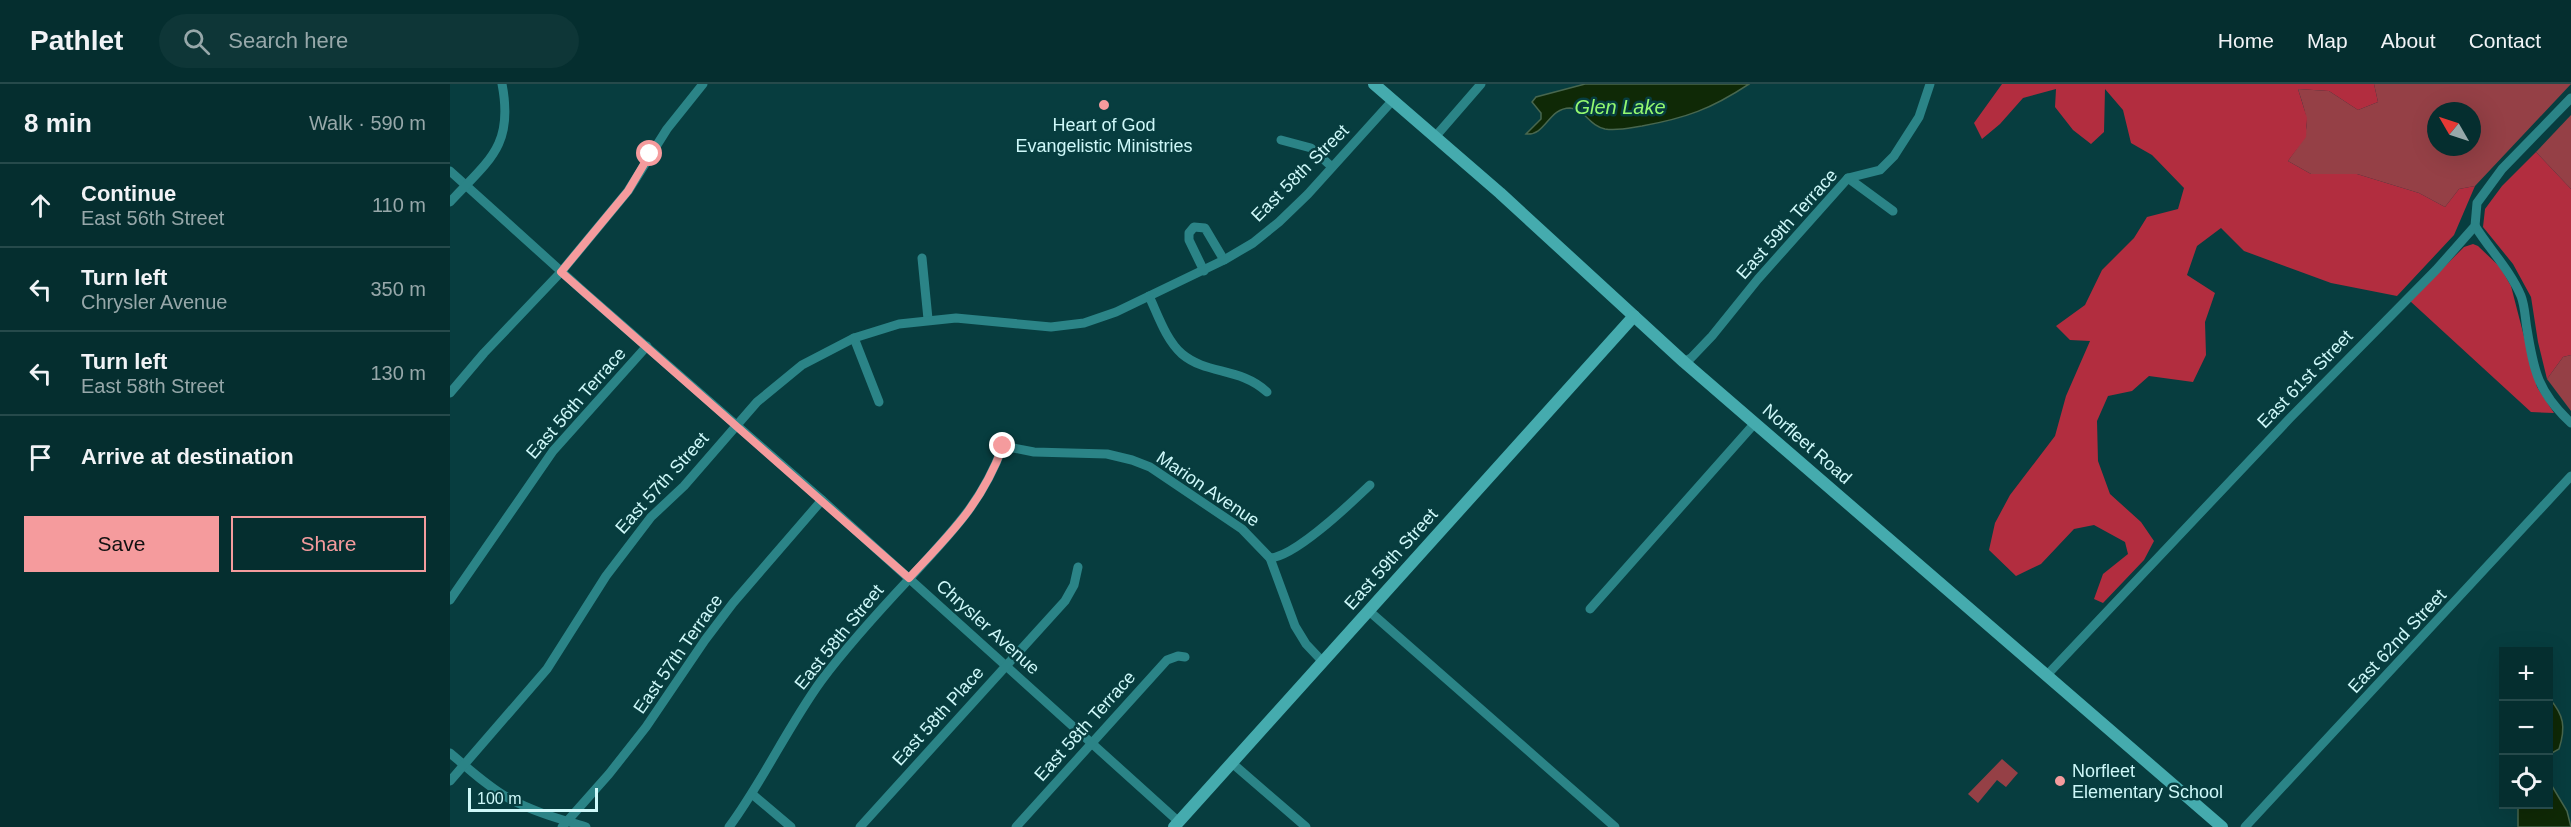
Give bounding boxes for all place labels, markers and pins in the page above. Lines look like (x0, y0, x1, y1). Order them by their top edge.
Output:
marker: Heart of God Evangelistic Ministries (1097, 98, 1111, 112)
place label: Heart of God Evangelistic Ministries (1015, 115, 1193, 156)
place label: Norfleet Elementary School (2072, 761, 2223, 802)
marker: Norfleet Elementary School (2053, 774, 2067, 788)

